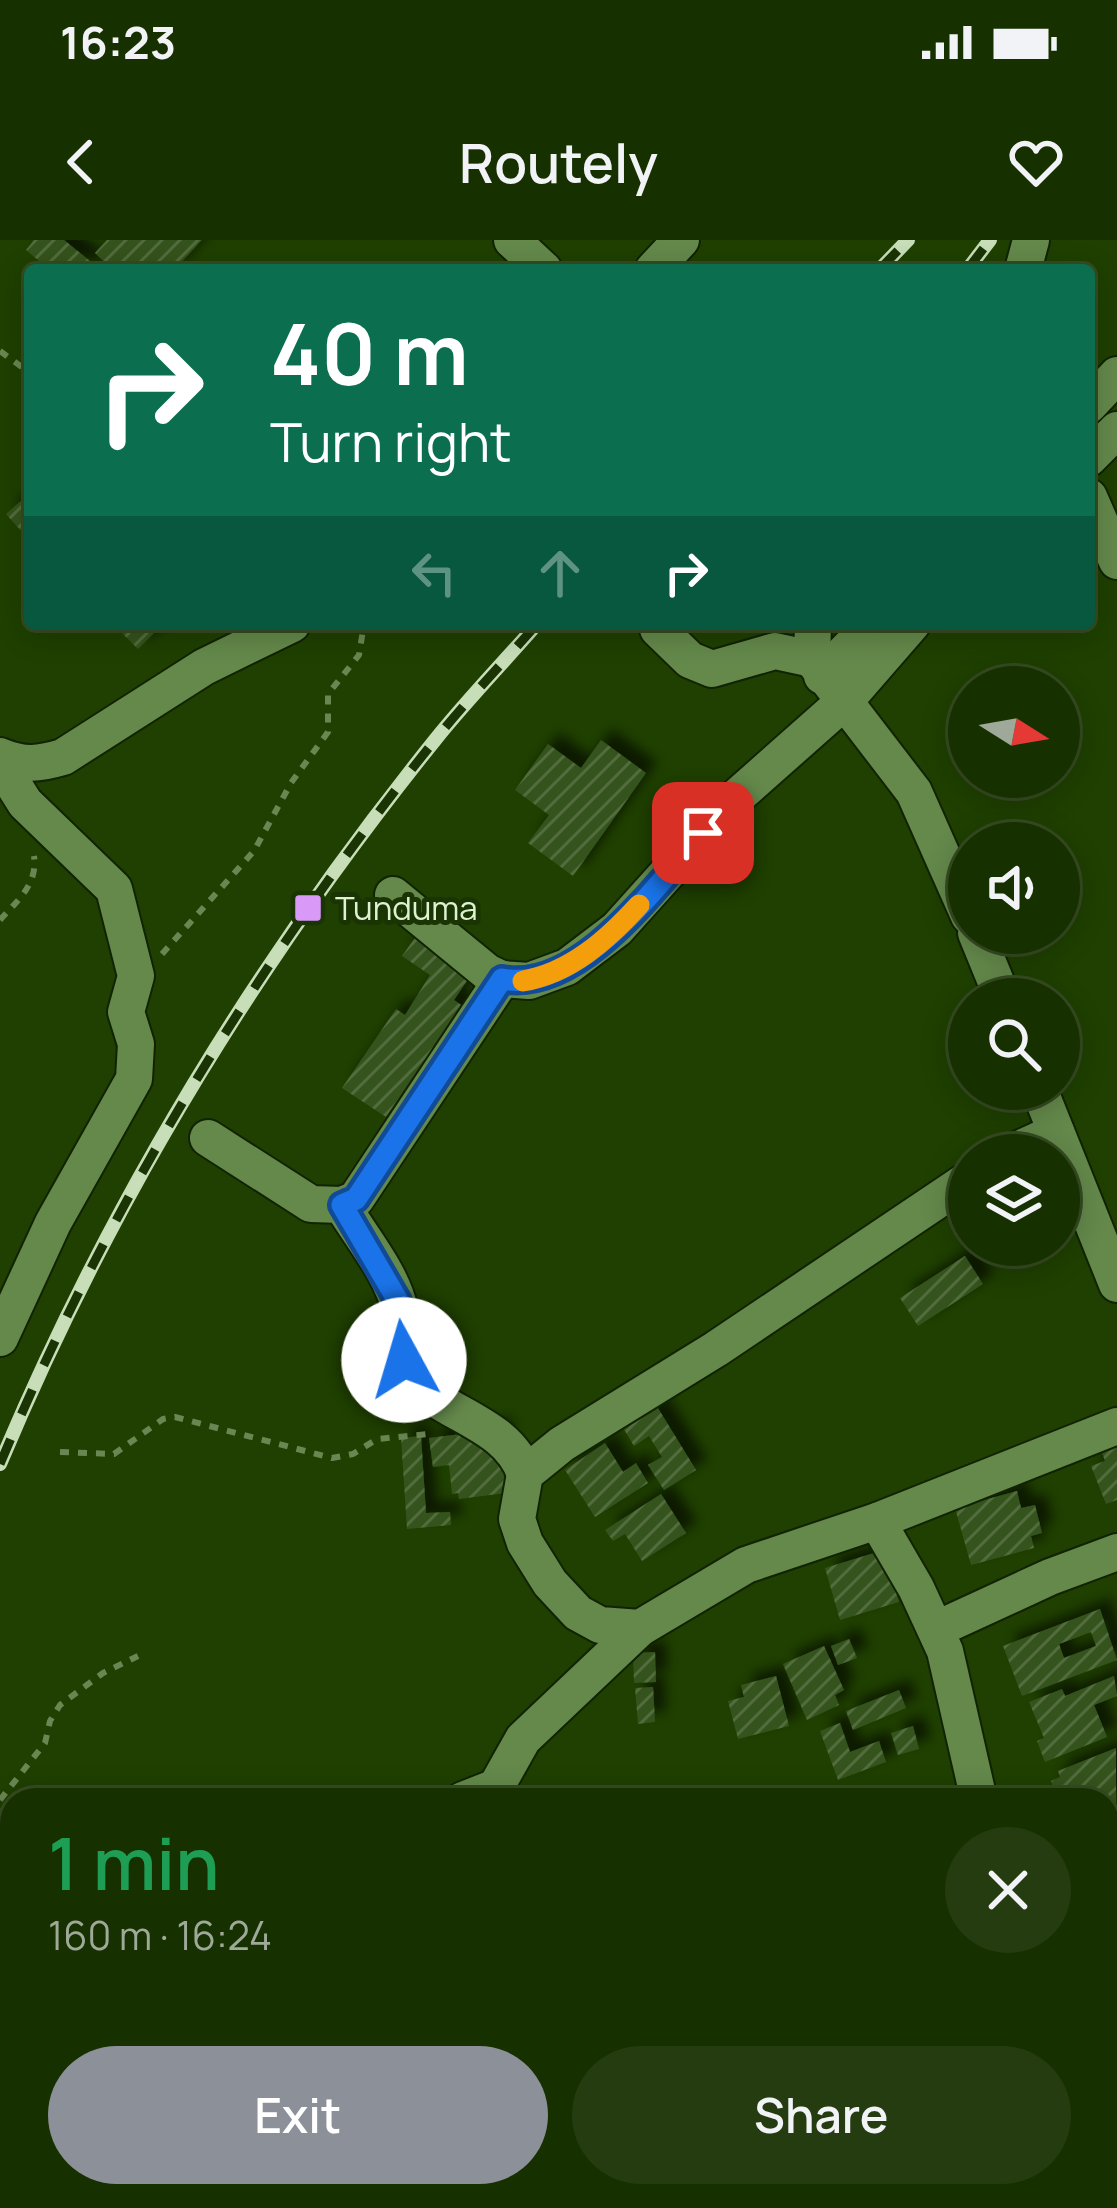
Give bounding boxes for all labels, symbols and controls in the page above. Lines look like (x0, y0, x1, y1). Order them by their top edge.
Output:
text: 16:23 (60, 11, 176, 73)
text: Routely (459, 125, 658, 199)
icon: back (48, 129, 114, 195)
icon: heart (1003, 129, 1069, 195)
text: 40 m (270, 295, 469, 410)
icon: right (72, 312, 228, 468)
text: Turn right (270, 404, 512, 478)
icon: left (401, 540, 467, 606)
icon: ahead (527, 540, 593, 606)
icon: right (653, 540, 719, 606)
north arrow (948, 666, 1080, 798)
map controls (948, 666, 1080, 1266)
pin (652, 782, 754, 884)
icon: arrive (670, 800, 736, 866)
button: sound (948, 822, 1080, 954)
place label: Tunduma (335, 885, 478, 930)
marker: Tunduma (292, 892, 324, 924)
button: search (948, 978, 1080, 1110)
button: layers (948, 1134, 1080, 1266)
position arrow (341, 1297, 467, 1423)
text: 1 min (48, 1813, 220, 1912)
button: close (945, 1827, 1071, 1953)
text: 160 m · 16:24 (48, 1908, 272, 1962)
button: Exit (48, 2046, 548, 2184)
button: Share (572, 2046, 1071, 2184)

